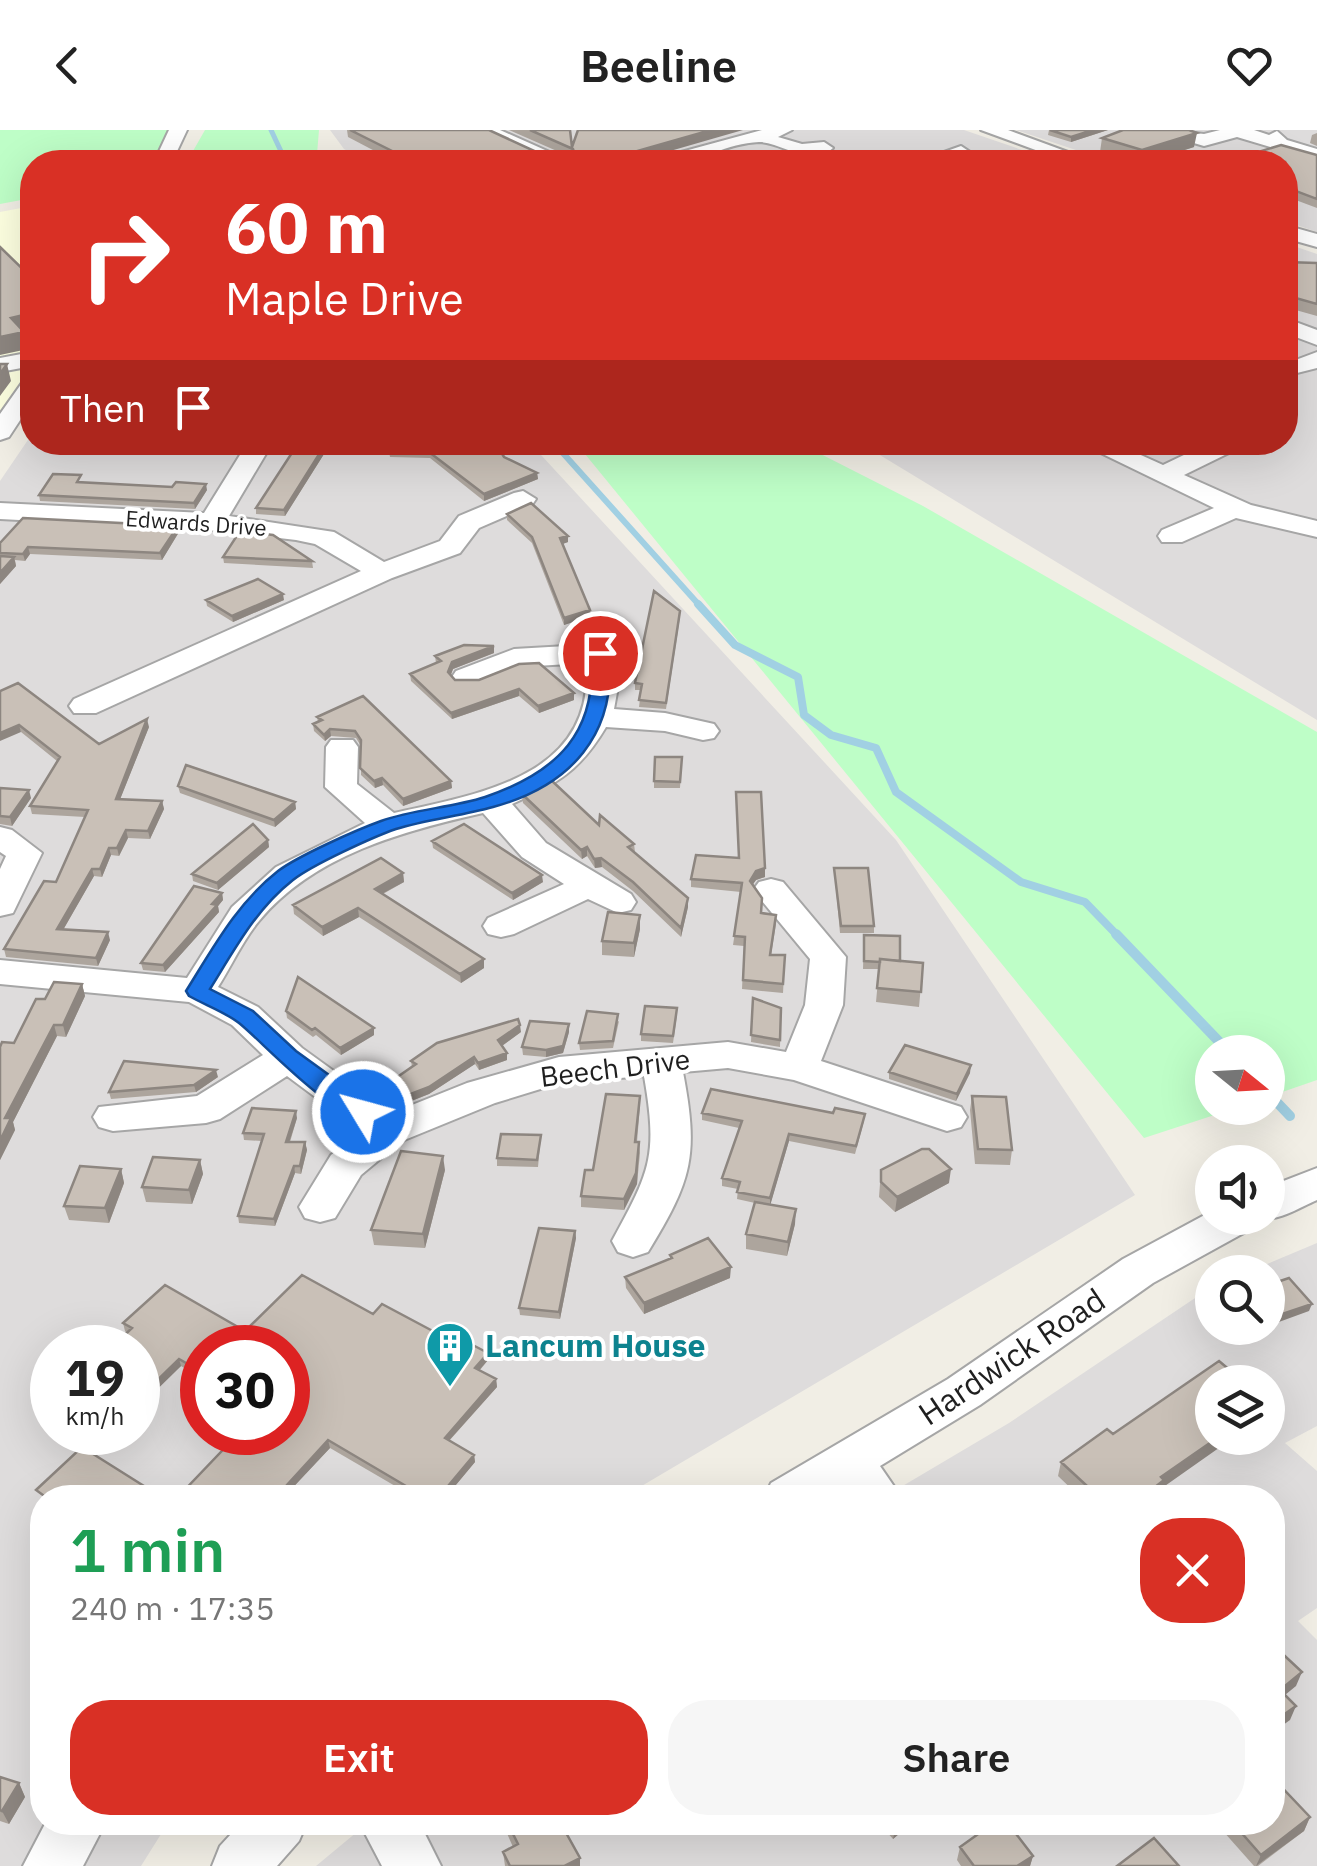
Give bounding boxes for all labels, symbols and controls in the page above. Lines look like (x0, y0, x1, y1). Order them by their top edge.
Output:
text: Beeline (580, 36, 737, 94)
icon: back (40, 38, 95, 93)
icon: heart (1222, 38, 1277, 93)
text: 60 m (225, 181, 388, 272)
icon: right (60, 190, 190, 320)
text: Maple Drive (225, 269, 464, 327)
icon: arrive (166, 380, 221, 435)
text: Then (60, 383, 146, 432)
street label: Edwards Drive (124, 503, 268, 542)
pin (558, 611, 643, 696)
icon: arrive (573, 626, 628, 681)
north arrow (1195, 1035, 1285, 1125)
map controls (1195, 1035, 1285, 1455)
street label: Beech Drive (538, 1040, 692, 1095)
position arrow (311, 1060, 415, 1164)
button: sound (1195, 1145, 1285, 1235)
button: search (1195, 1255, 1285, 1345)
street label: Hardwick Road (910, 1278, 1113, 1434)
building icon: Lancum House (424, 1320, 476, 1388)
place label: Lancum House (485, 1324, 706, 1366)
speed limit sign: 30 (180, 1325, 310, 1455)
text: 19 (65, 1345, 125, 1410)
button: layers (1195, 1365, 1285, 1455)
text: km/h (66, 1399, 124, 1432)
text: 1 min (70, 1510, 225, 1589)
button: close (1140, 1518, 1245, 1623)
text: 240 m · 17:35 (70, 1587, 275, 1629)
button: Exit (70, 1700, 648, 1815)
button: Share (668, 1700, 1245, 1815)

